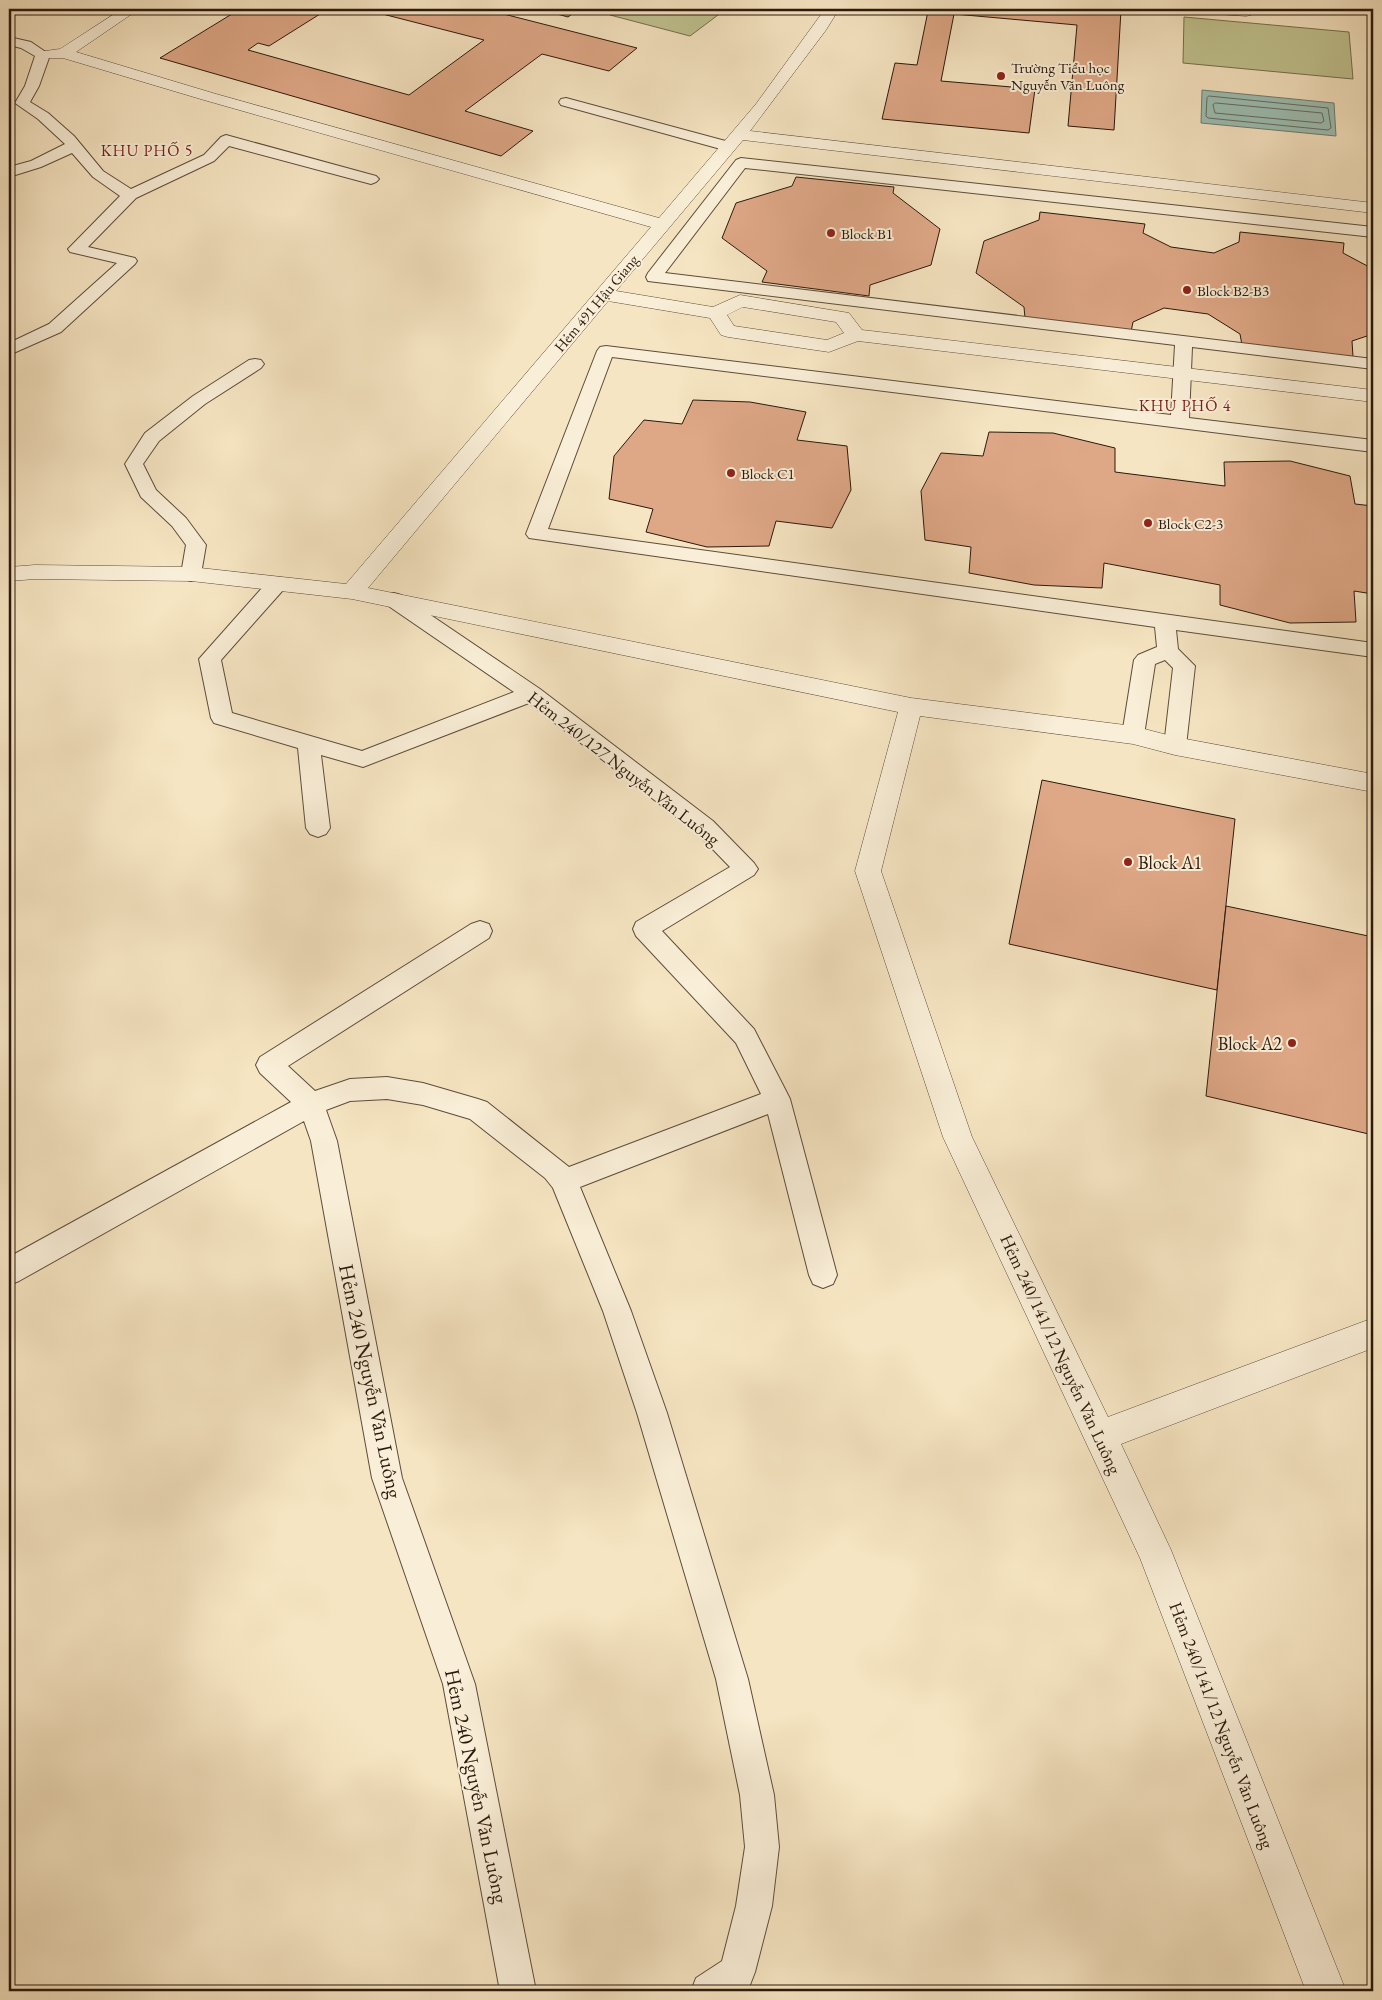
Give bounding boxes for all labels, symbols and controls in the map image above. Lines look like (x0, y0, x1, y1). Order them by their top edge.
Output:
place label: Trường Tiểu học Nguyễn Văn Luông (1011, 58, 1125, 94)
marker: Trường Tiểu học Nguyễn Văn Luông (995, 70, 1007, 82)
district label: KHU PHỐ 5 (101, 140, 193, 161)
place label: Block B1 (841, 224, 893, 243)
marker: Block B1 (825, 227, 837, 239)
street label: Hẻm 491 Hậu Giang (550, 250, 643, 356)
place label: Block B2-B3 (1197, 281, 1269, 300)
marker: Block B2-B3 (1181, 284, 1193, 296)
district label: KHU PHỐ 4 (1139, 395, 1231, 416)
place label: Block C1 (741, 464, 795, 483)
marker: Block C1 (725, 467, 737, 479)
place label: Block C2-3 (1158, 514, 1223, 533)
marker: Block C2-3 (1142, 517, 1154, 529)
street label: Hẻm 240/127 Nguyễn Văn Luông (523, 686, 725, 850)
place label: Block A1 (1138, 851, 1202, 874)
marker: Block A1 (1122, 856, 1134, 868)
place label: Block A2 (1218, 1032, 1282, 1055)
marker: Block A2 (1286, 1037, 1298, 1049)
street label: Hẻm 240/141/12 Nguyễn Văn Luông (995, 1230, 1127, 1478)
street label: Hẻm 240 Nguyễn Văn Luông (333, 1261, 409, 1501)
street label: Hẻm 240/141/12 Nguyễn Văn Luông (1164, 1598, 1280, 1852)
street label: Hẻm 240 Nguyễn Văn Luông (439, 1666, 515, 1906)

